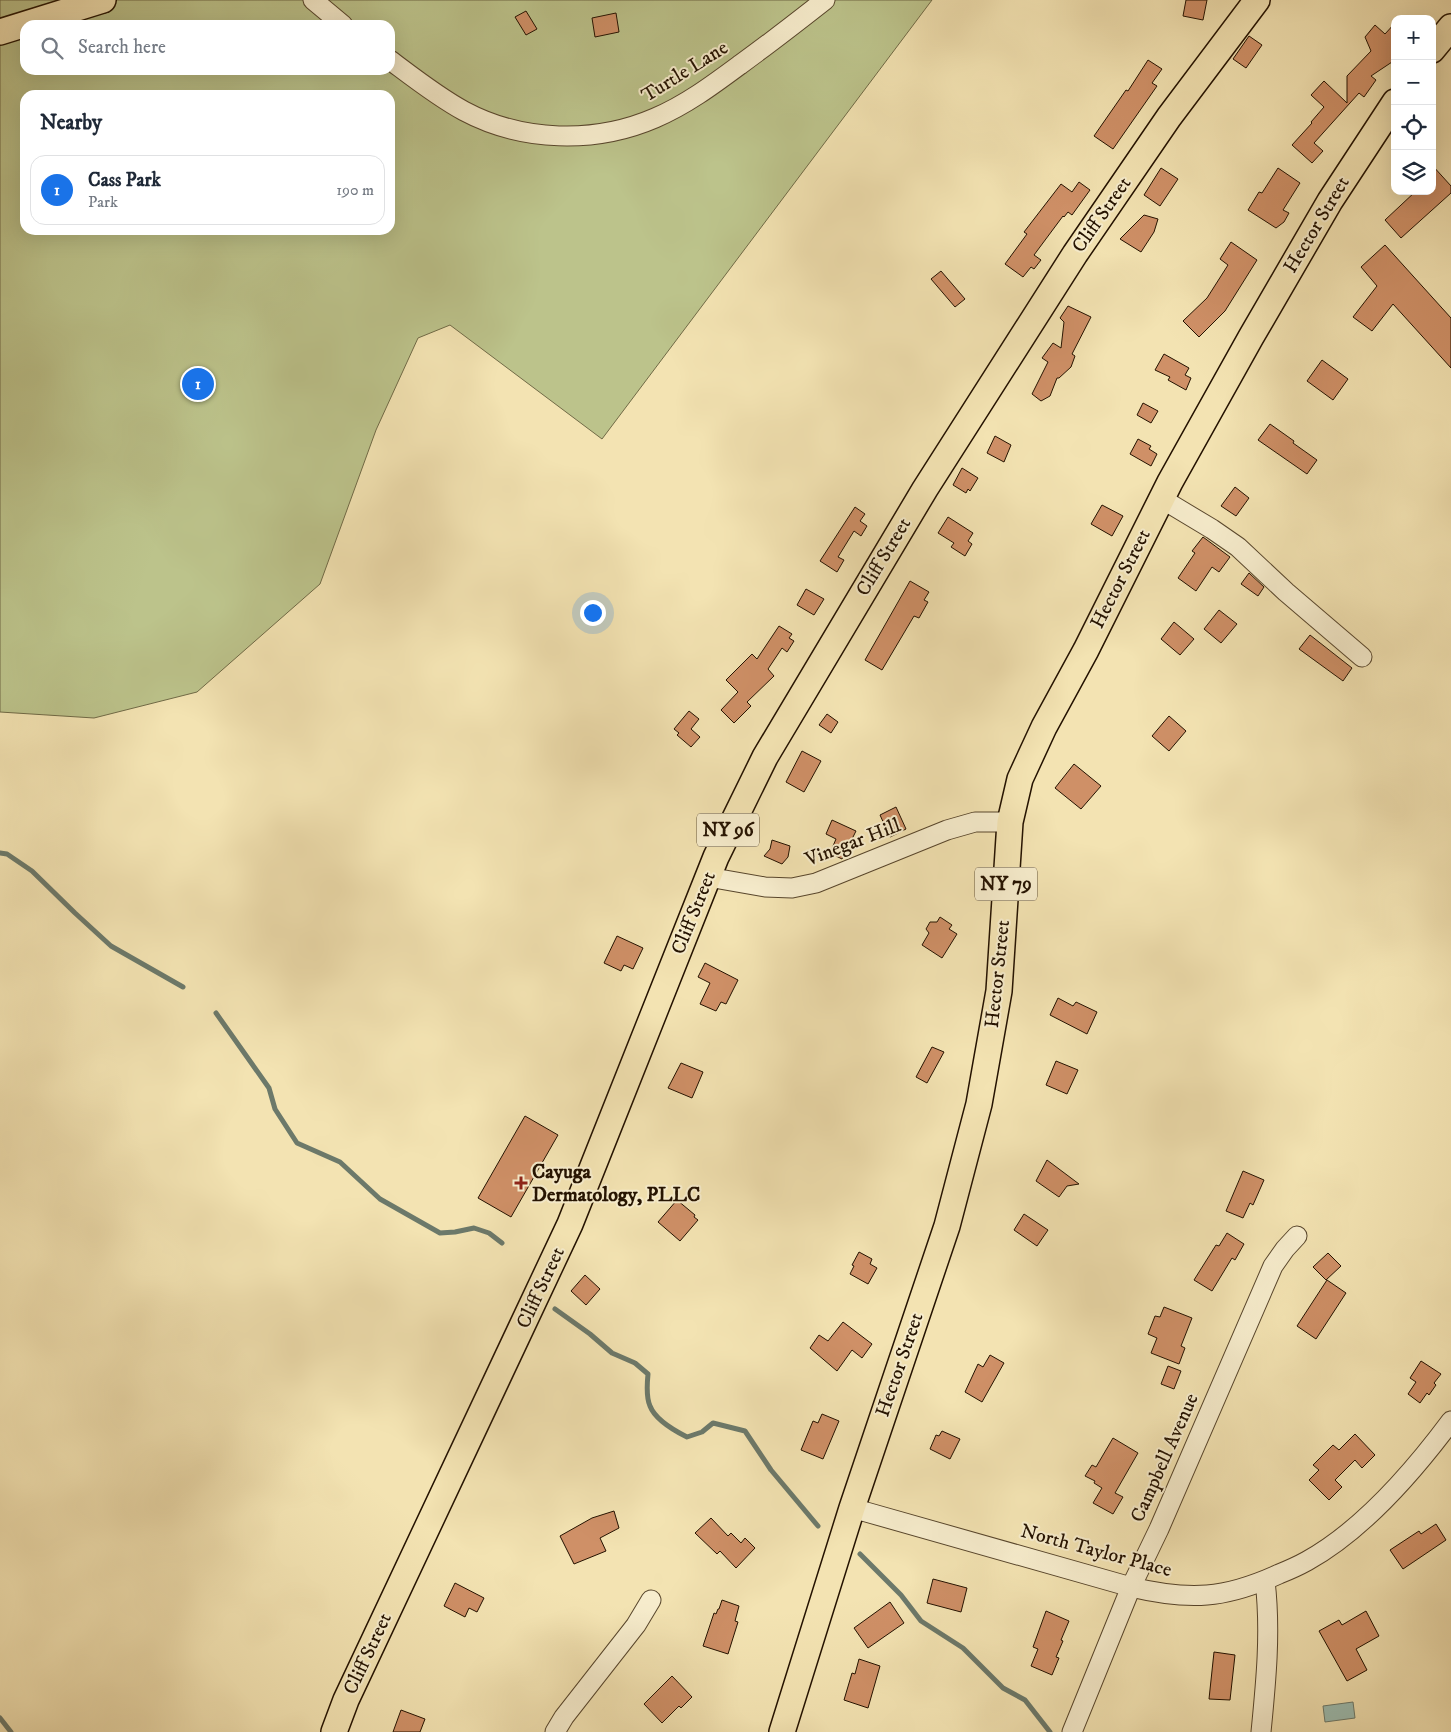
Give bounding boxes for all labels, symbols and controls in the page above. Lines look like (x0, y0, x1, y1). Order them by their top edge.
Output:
map controls (1391, 15, 1436, 195)
button: + (1391, 15, 1436, 60)
search box (20, 20, 395, 75)
icon: search (38, 34, 66, 62)
text: Search here (78, 36, 166, 59)
street label: Turtle Lane (637, 36, 733, 108)
button: − (1391, 60, 1436, 105)
button: locate (1391, 105, 1436, 150)
text: Nearby (40, 110, 102, 136)
button: layers (1391, 150, 1436, 195)
text: Cass Park (88, 169, 161, 192)
street label: Cliff Street (1067, 172, 1137, 258)
street label: Hector Street (1278, 172, 1356, 278)
text: 1 (54, 180, 60, 200)
text: 190 m (336, 180, 374, 200)
text: Park (88, 192, 118, 212)
pin: 1 (182, 365, 214, 403)
street label: Cliff Street (851, 513, 917, 601)
street label: Hector Street (1085, 525, 1157, 633)
your location (580, 600, 606, 626)
street label: Vinegar Hill (801, 813, 904, 873)
road number: NY 96 (697, 814, 759, 846)
street label: Cliff Street (666, 868, 722, 958)
road number: NY 79 (975, 868, 1037, 901)
street label: Hector Street (980, 919, 1016, 1029)
place label: Cayuga Dermatology, PLLC (532, 1160, 700, 1208)
marker: Cayuga Dermatology, PLLC (514, 1176, 528, 1190)
street label: Cliff Street (511, 1243, 571, 1333)
street label: Hector Street (871, 1310, 929, 1420)
street label: Campbell Avenue (1125, 1390, 1205, 1526)
street label: North Taylor Place (1018, 1519, 1174, 1583)
street label: Cliff Street (338, 1609, 398, 1699)

